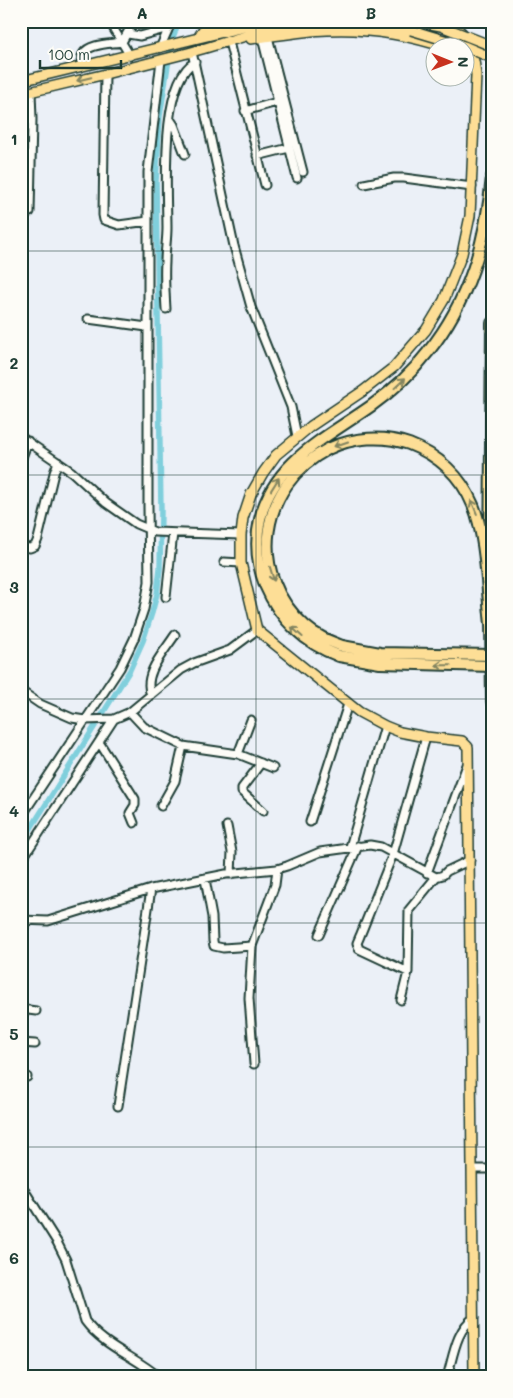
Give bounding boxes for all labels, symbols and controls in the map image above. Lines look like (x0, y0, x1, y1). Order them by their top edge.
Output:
text: A (136, 2, 148, 23)
text: B (366, 2, 376, 23)
scale bar (40, 38, 121, 70)
north arrow (426, 38, 476, 88)
text: 100 m (48, 44, 90, 64)
text: N (454, 57, 473, 68)
one-way arrow (76, 75, 92, 84)
text: 1 (10, 128, 18, 149)
text: 2 (10, 352, 19, 373)
one-way arrow (393, 377, 406, 389)
one-way arrow (334, 440, 349, 449)
one-way arrow (270, 478, 280, 492)
one-way arrow (468, 500, 478, 515)
one-way arrow (268, 565, 278, 581)
text: 3 (9, 576, 19, 597)
one-way arrow (291, 626, 304, 638)
one-way arrow (435, 660, 451, 669)
text: 4 (9, 800, 19, 821)
text: 5 (9, 1023, 19, 1044)
text: 6 (9, 1247, 19, 1268)

